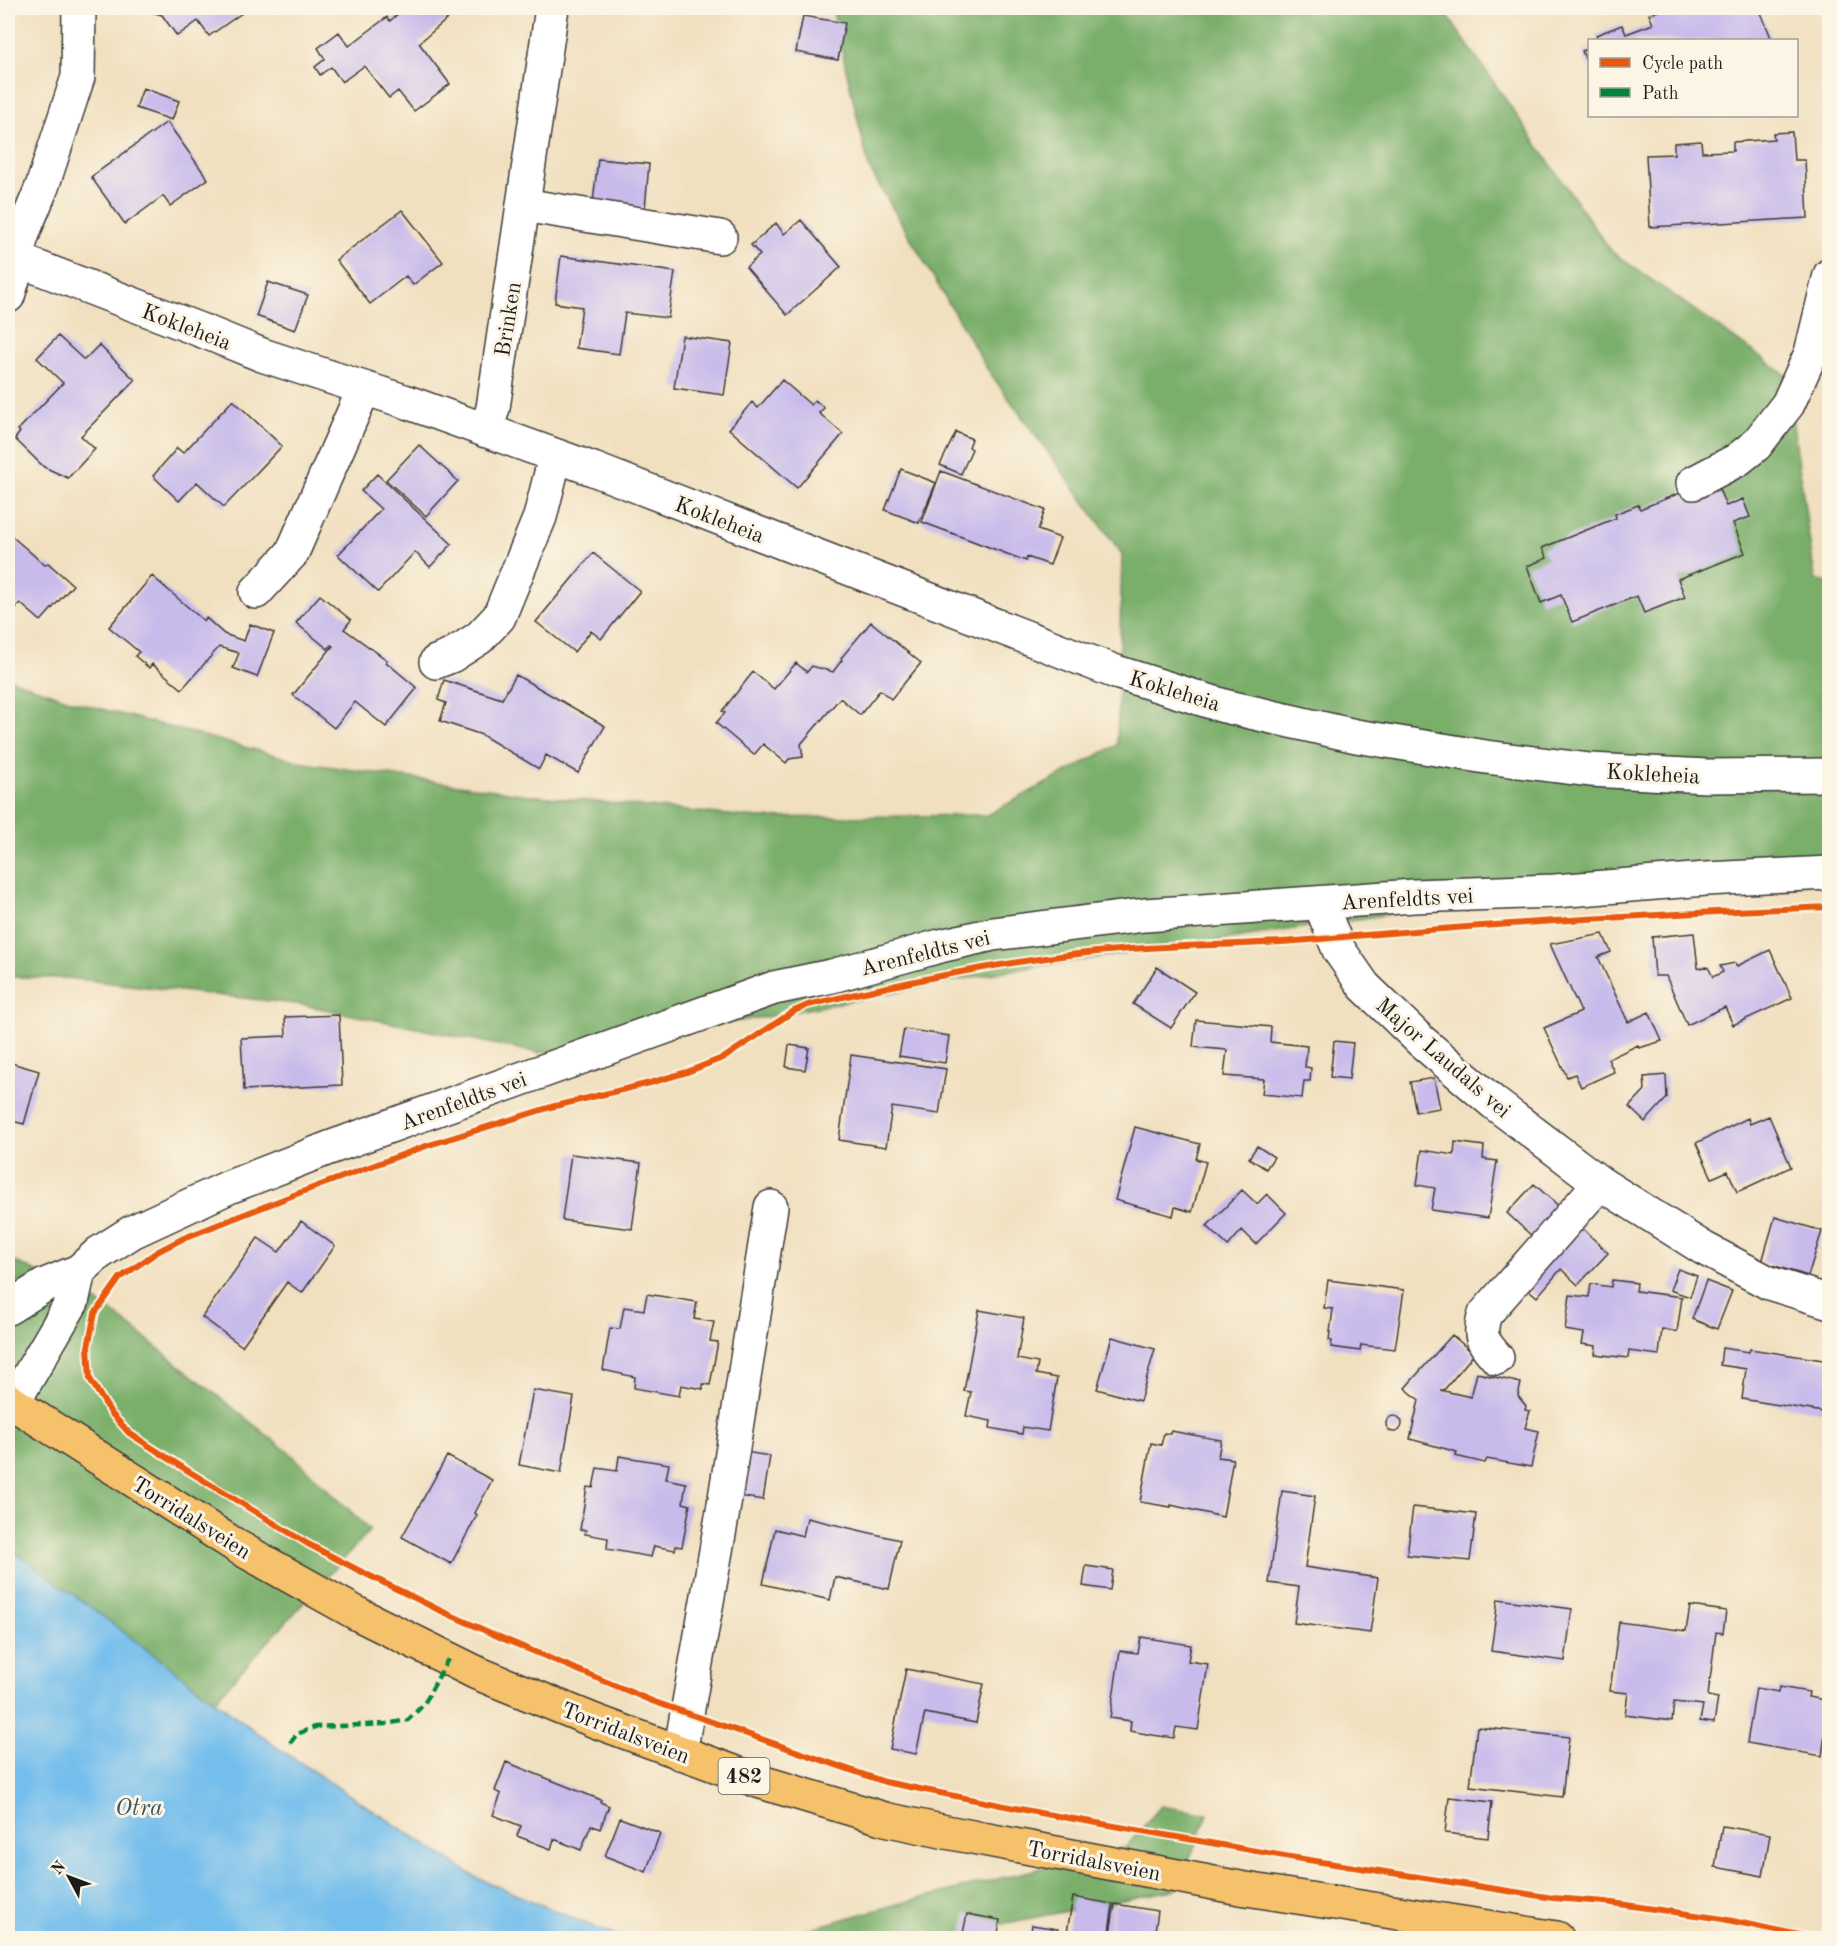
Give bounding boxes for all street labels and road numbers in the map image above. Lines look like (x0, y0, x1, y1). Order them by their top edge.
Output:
street label: Brinken (492, 280, 526, 358)
street label: Kokleheia (138, 301, 234, 355)
street label: Kokleheia (671, 494, 767, 548)
street label: Kokleheia (1126, 668, 1223, 716)
street label: Kokleheia (1605, 762, 1701, 788)
street label: Arenfeldts vei (1340, 886, 1474, 914)
street label: Arenfeldts vei (858, 927, 993, 981)
street label: Major Laudals vei (1371, 994, 1514, 1123)
street label: Arenfeldts vei (398, 1069, 530, 1135)
street label: Torridalsveien (128, 1473, 254, 1564)
street label: Torridalsveien (558, 1699, 693, 1768)
road number: 482 (718, 1758, 770, 1794)
street label: Torridalsveien (1025, 1838, 1162, 1886)

